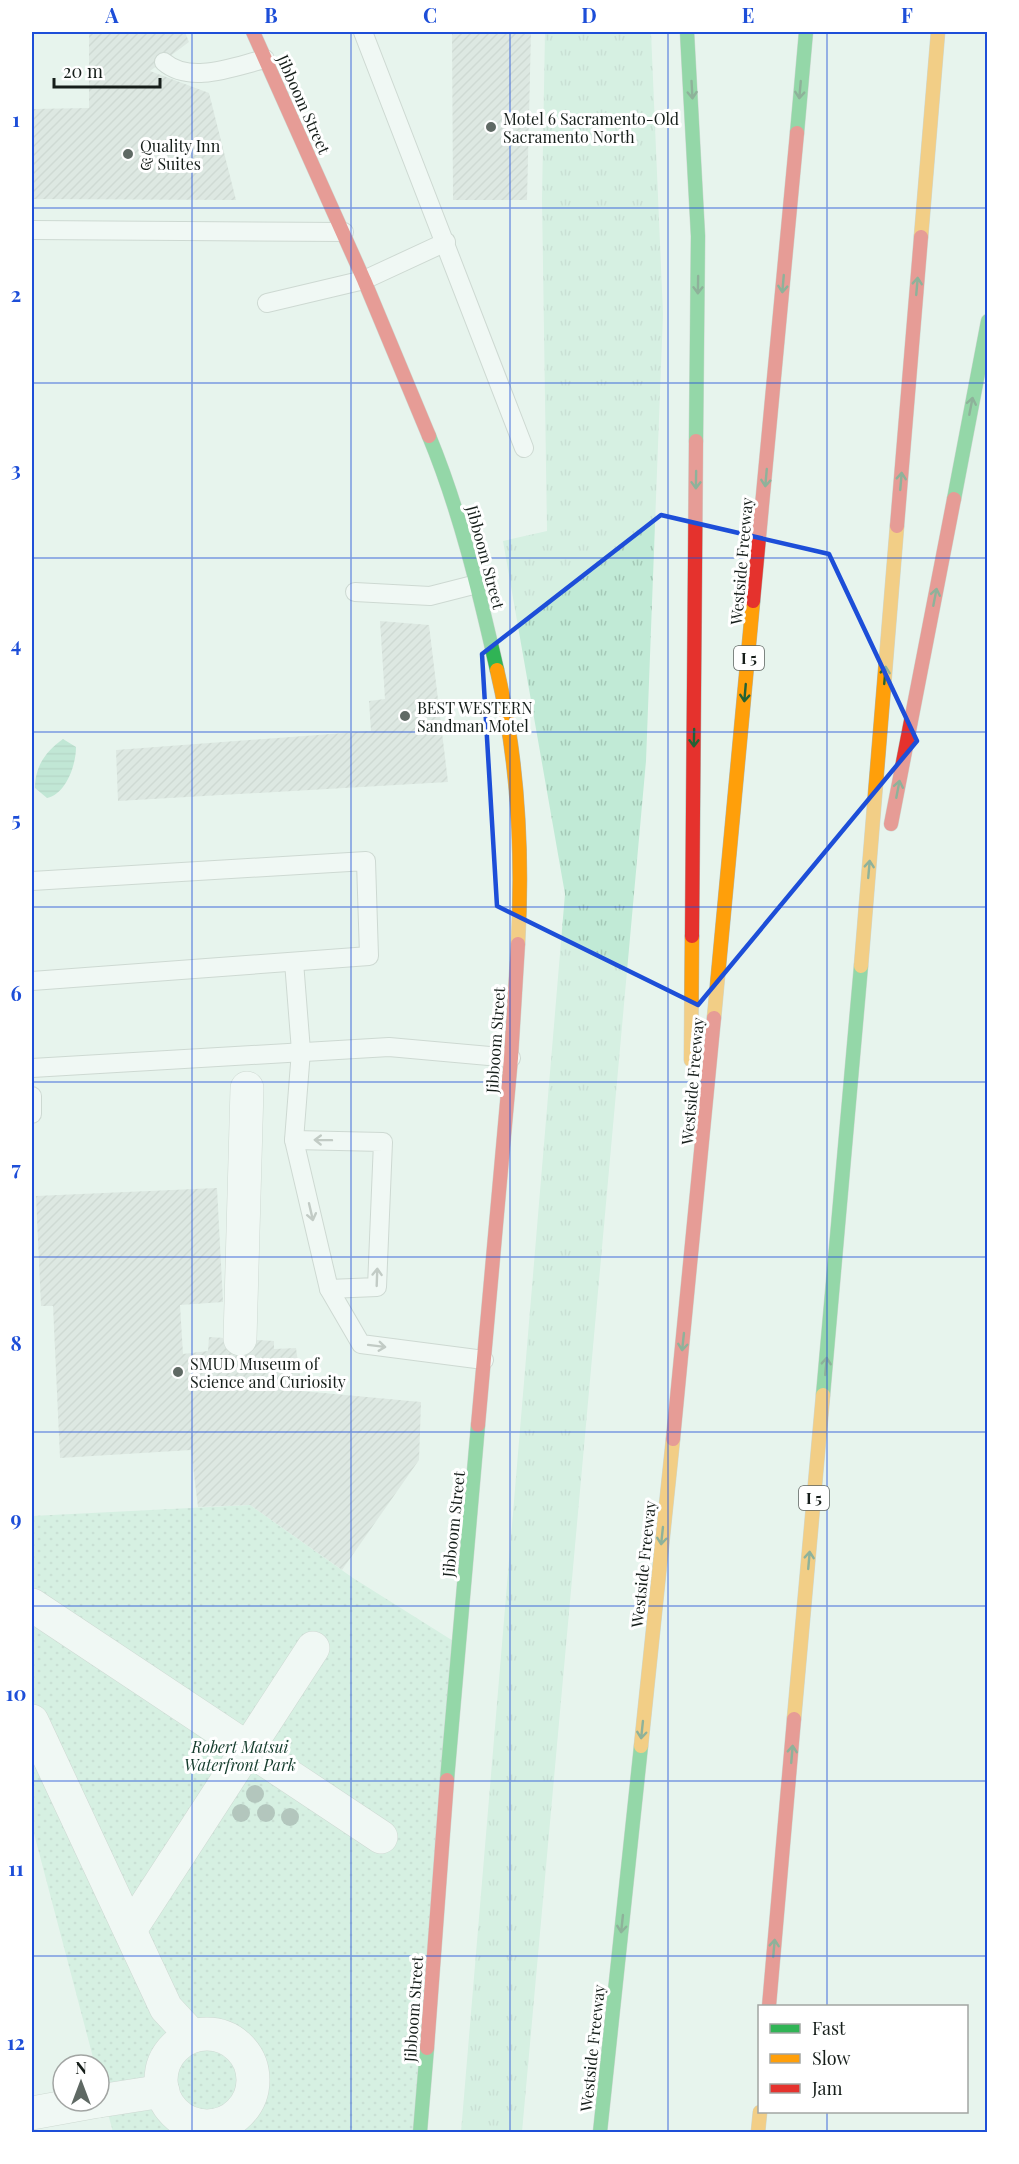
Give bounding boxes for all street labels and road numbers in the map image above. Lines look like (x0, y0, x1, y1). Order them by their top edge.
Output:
street label: Jibboom Street (272, 50, 335, 157)
street label: Westside Freeway (725, 496, 757, 627)
street label: Jibboom Street (462, 502, 510, 611)
road number: I 5 (734, 646, 764, 670)
street label: Jibboom Street (481, 986, 509, 1095)
street label: Westside Freeway (676, 1016, 708, 1147)
street label: Jibboom Street (437, 1470, 469, 1579)
road number: I 5 (799, 1486, 829, 1510)
street label: Westside Freeway (626, 1499, 660, 1630)
street label: Jibboom Street (399, 1955, 427, 2064)
street label: Westside Freeway (575, 1983, 609, 2114)

